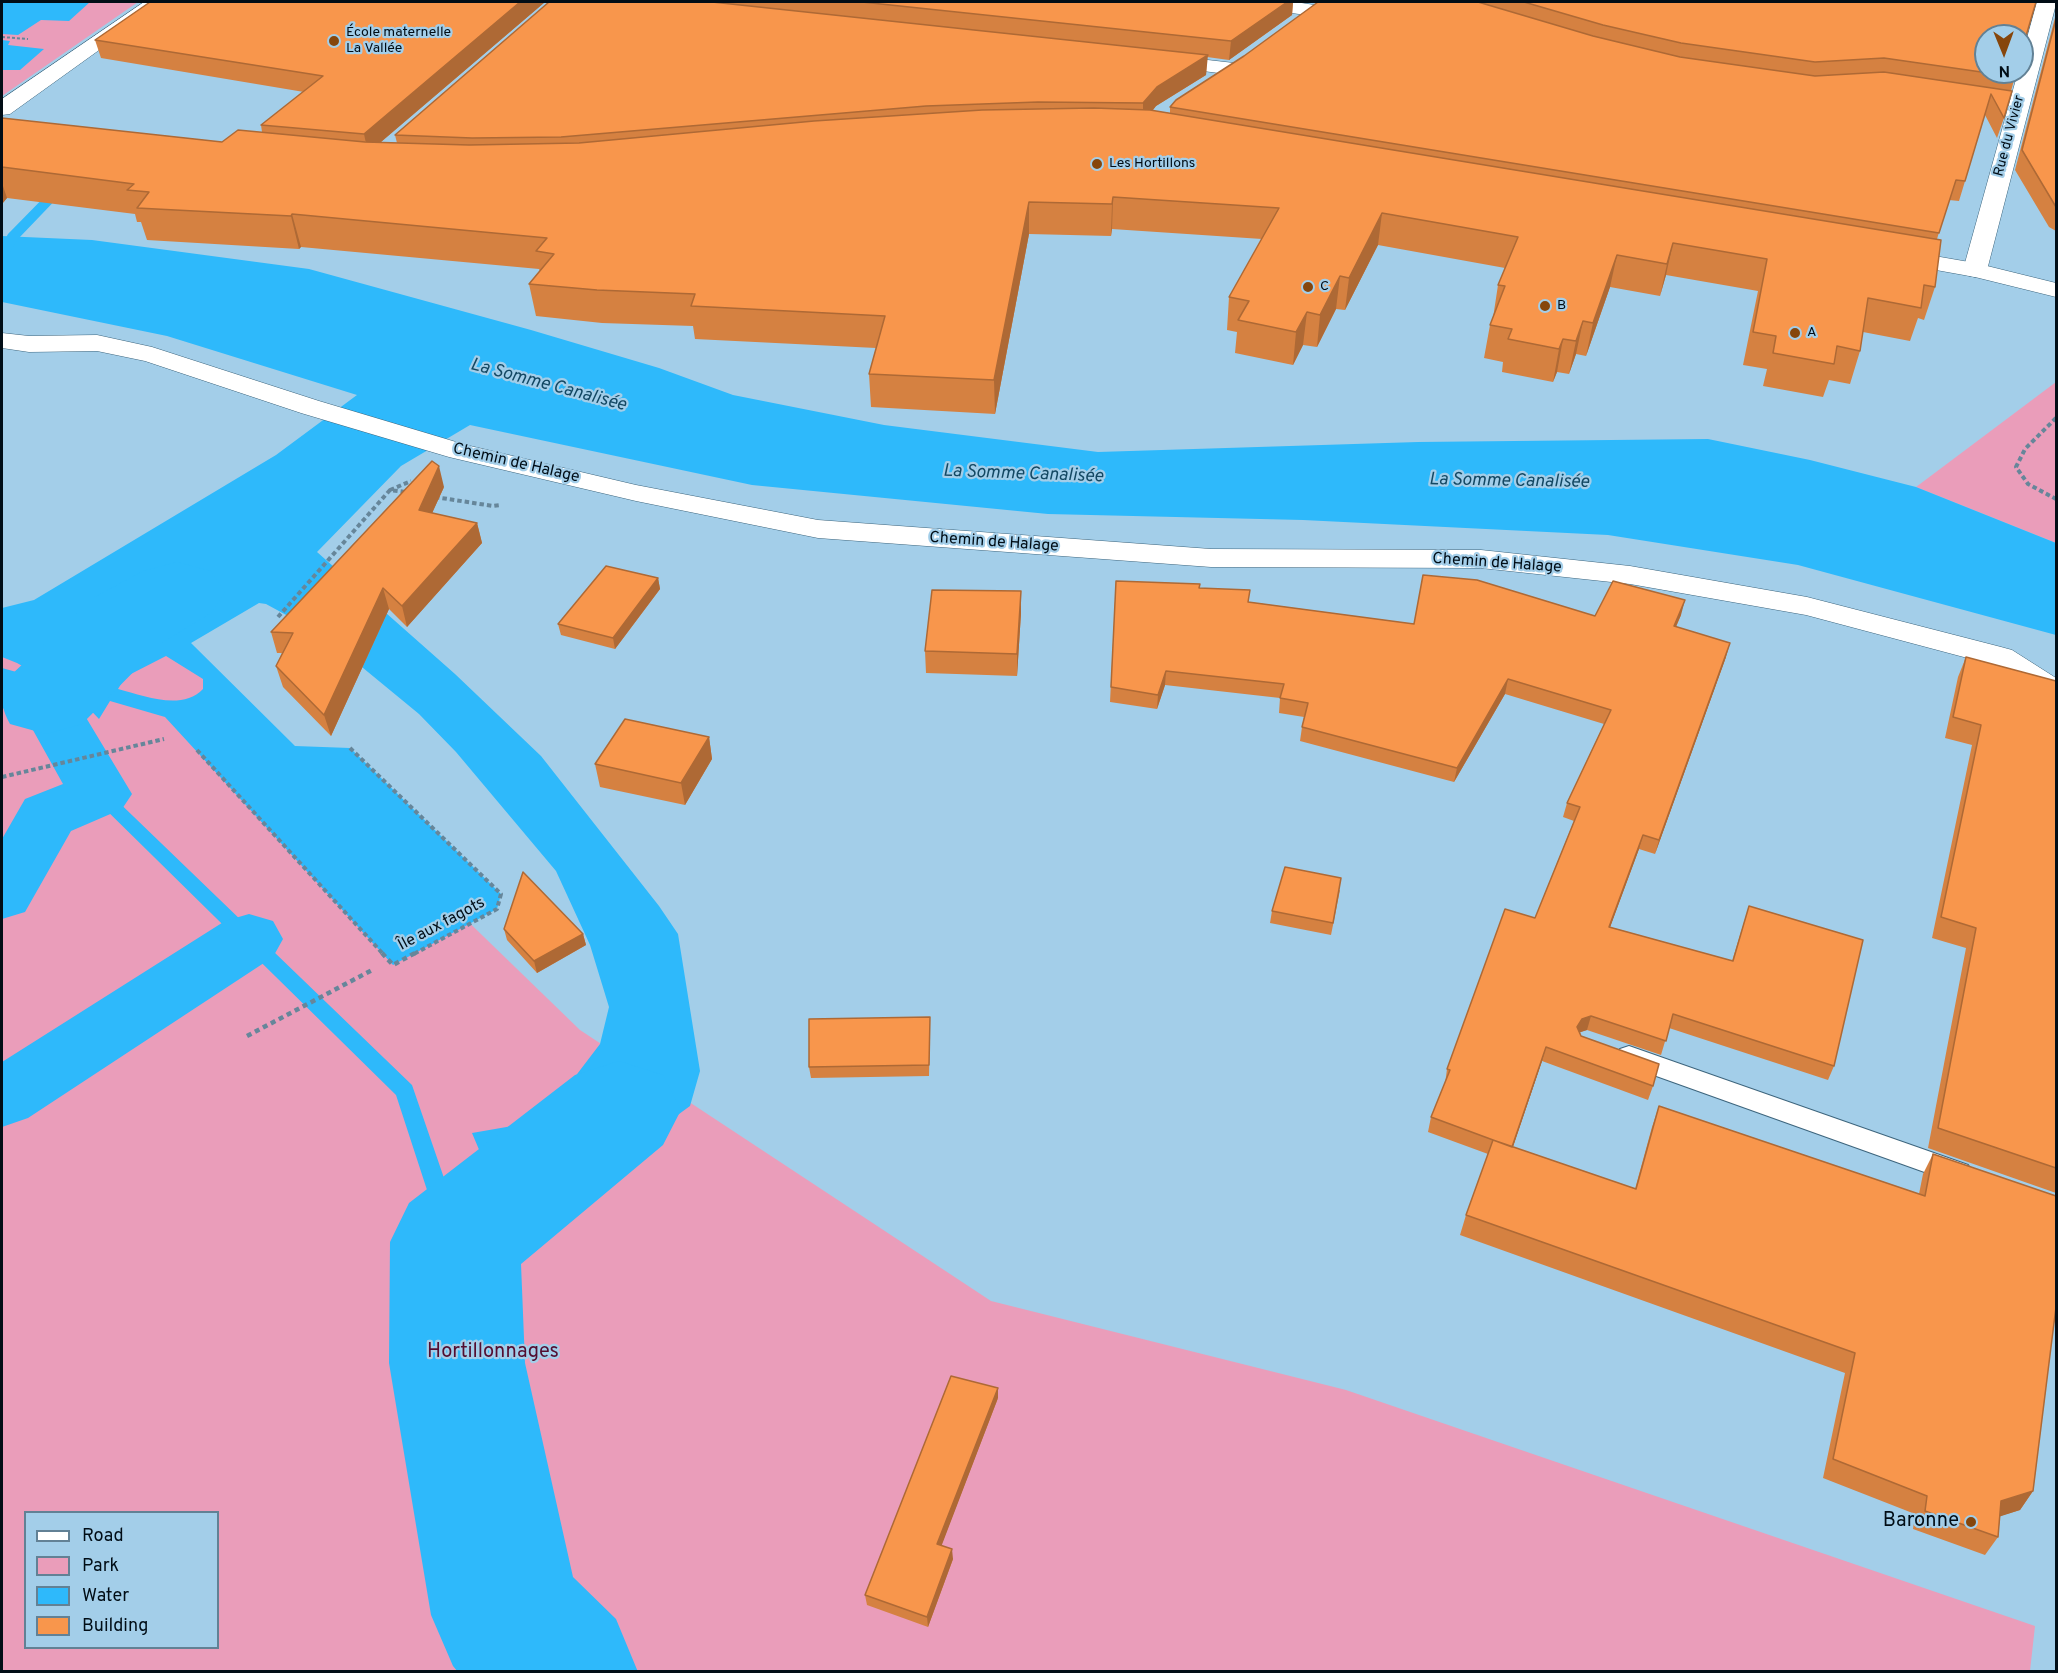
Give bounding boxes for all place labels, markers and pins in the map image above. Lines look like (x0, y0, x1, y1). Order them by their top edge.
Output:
place label: École maternelle La Vallée (346, 25, 451, 57)
marker: École maternelle La Vallée (327, 34, 341, 48)
place label: Les Hortillons (1109, 156, 1195, 172)
marker: Les Hortillons (1090, 157, 1104, 171)
place label: C (1320, 279, 1329, 295)
marker: C (1301, 280, 1315, 294)
place label: B (1557, 298, 1566, 314)
marker: B (1538, 299, 1552, 313)
place label: A (1807, 325, 1817, 341)
marker: A (1788, 326, 1802, 340)
place label: Baronne (1883, 1510, 1959, 1534)
marker: Baronne (1964, 1515, 1978, 1529)

